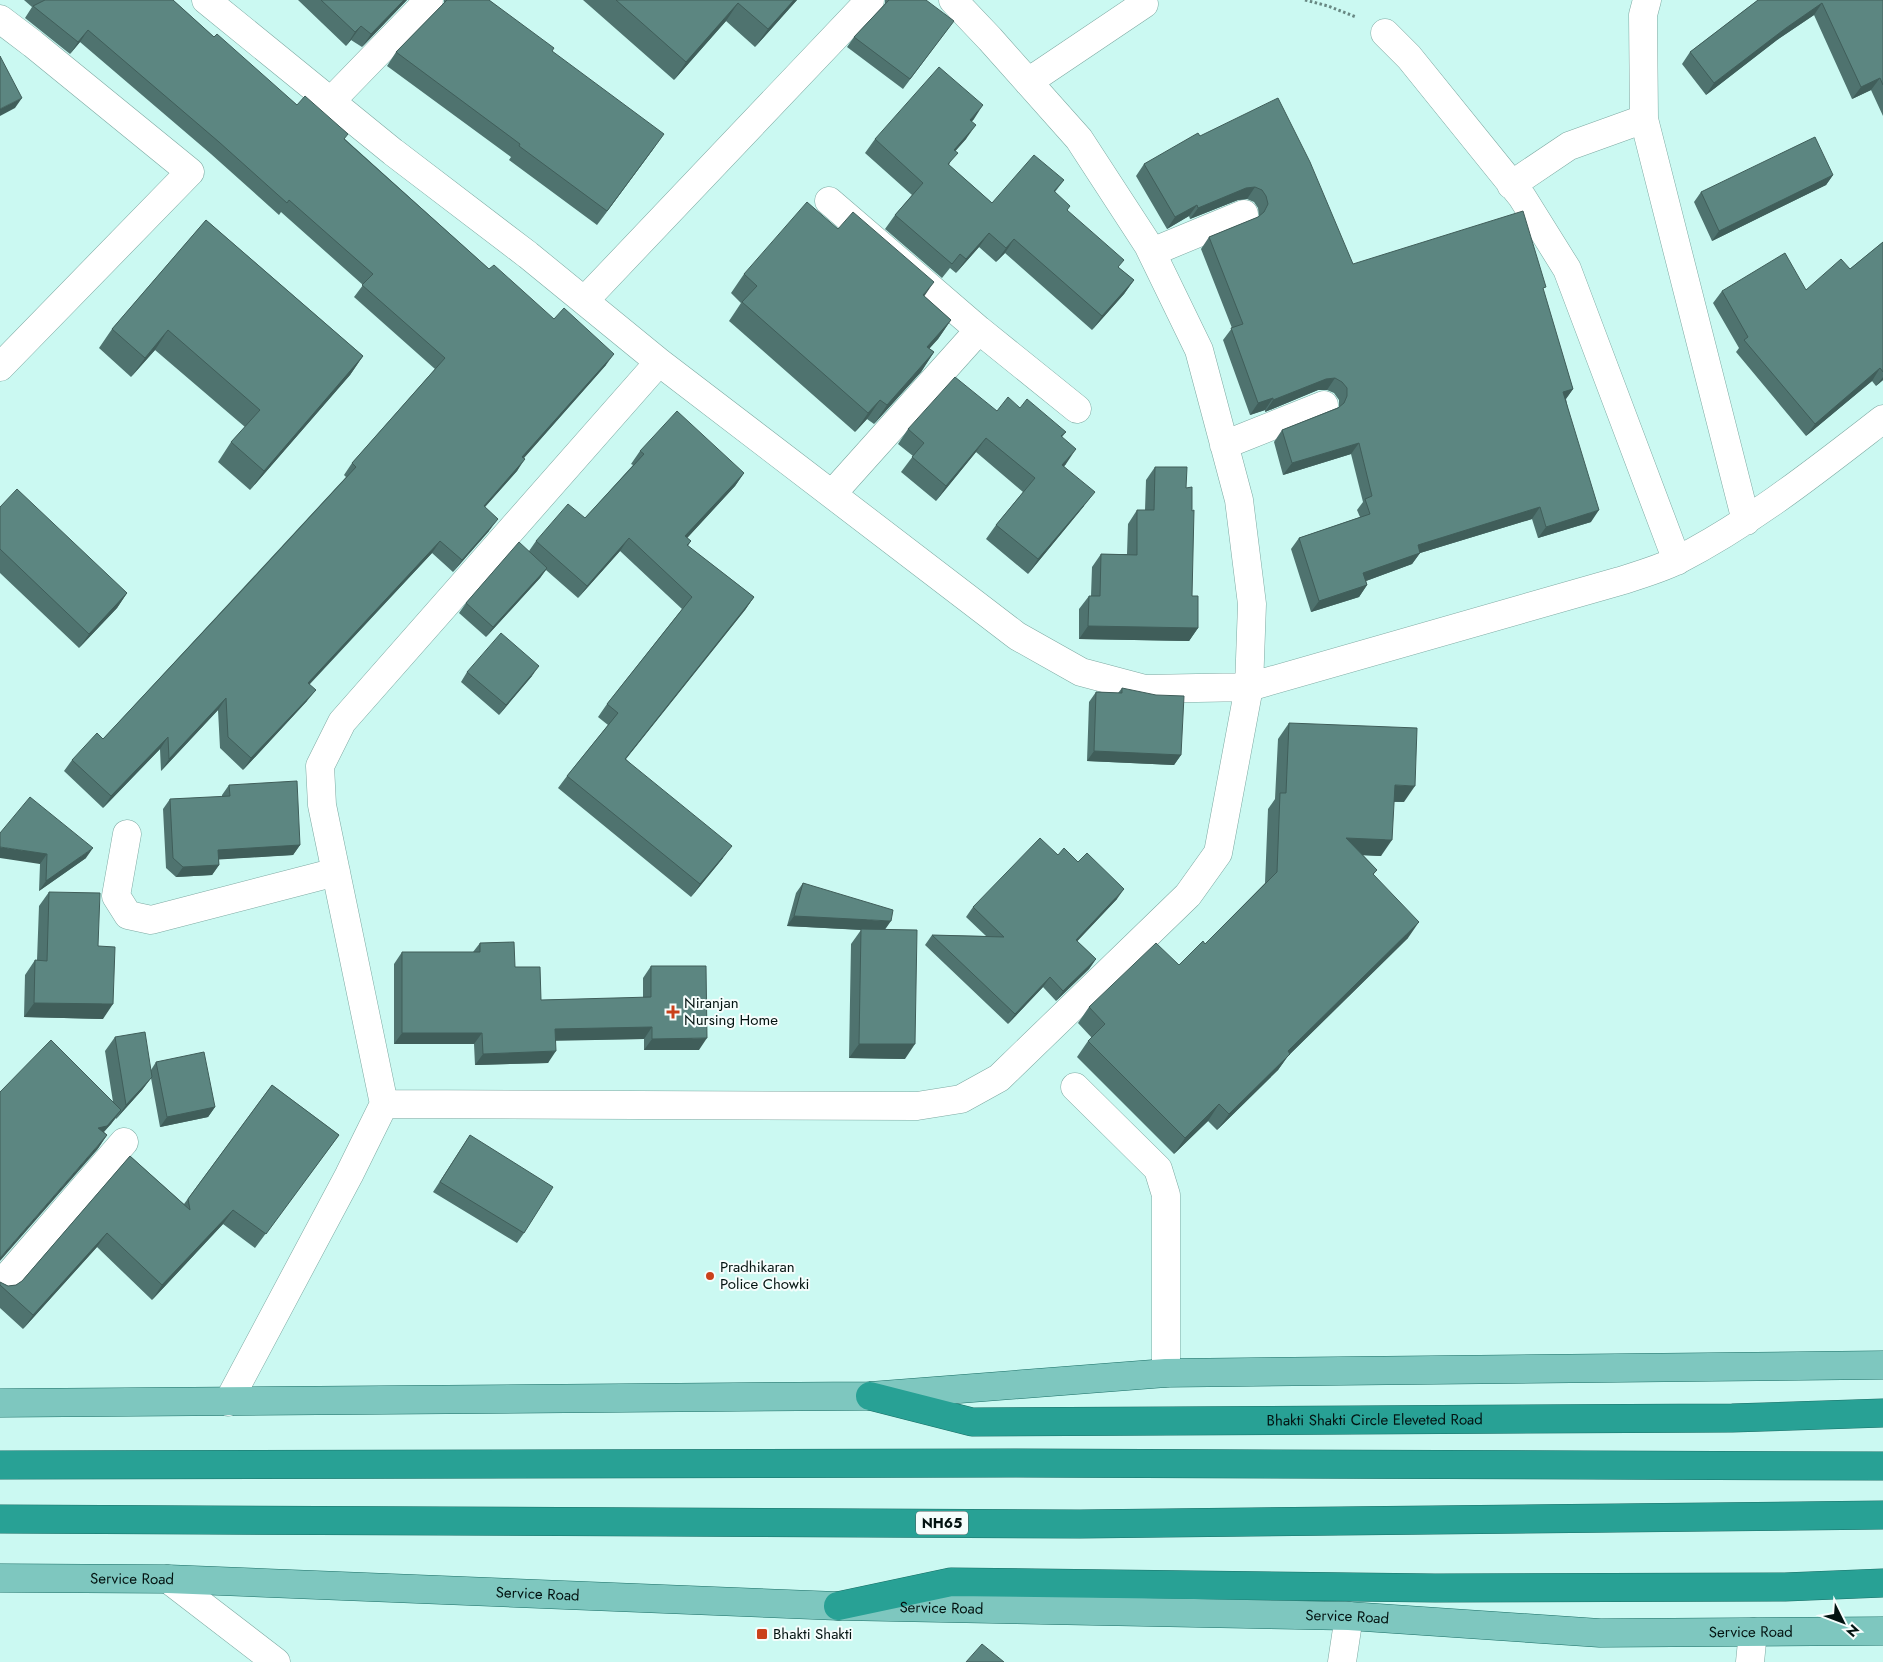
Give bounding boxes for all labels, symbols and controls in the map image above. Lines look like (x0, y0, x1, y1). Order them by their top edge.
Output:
place label: Niranjan Nursing Home (684, 992, 778, 1031)
marker: Niranjan Nursing Home (666, 1005, 680, 1019)
place label: Pradhikaran Police Chowki (720, 1256, 810, 1295)
marker: Pradhikaran Police Chowki (704, 1270, 716, 1282)
street label: Bhakti Shakti Circle Eleveted Road (1267, 1408, 1483, 1431)
road number: NH65 (916, 1512, 968, 1535)
street label: Service Road (90, 1568, 174, 1590)
street label: Service Road (495, 1581, 580, 1607)
street label: Service Road (899, 1596, 984, 1620)
north arrow (1818, 1597, 1868, 1647)
street label: Service Road (1305, 1604, 1390, 1630)
text: N (1842, 1620, 1864, 1642)
street label: Service Road (1709, 1621, 1793, 1643)
place label: Bhakti Shakti (773, 1623, 852, 1645)
marker: Bhakti Shakti (755, 1627, 769, 1641)

